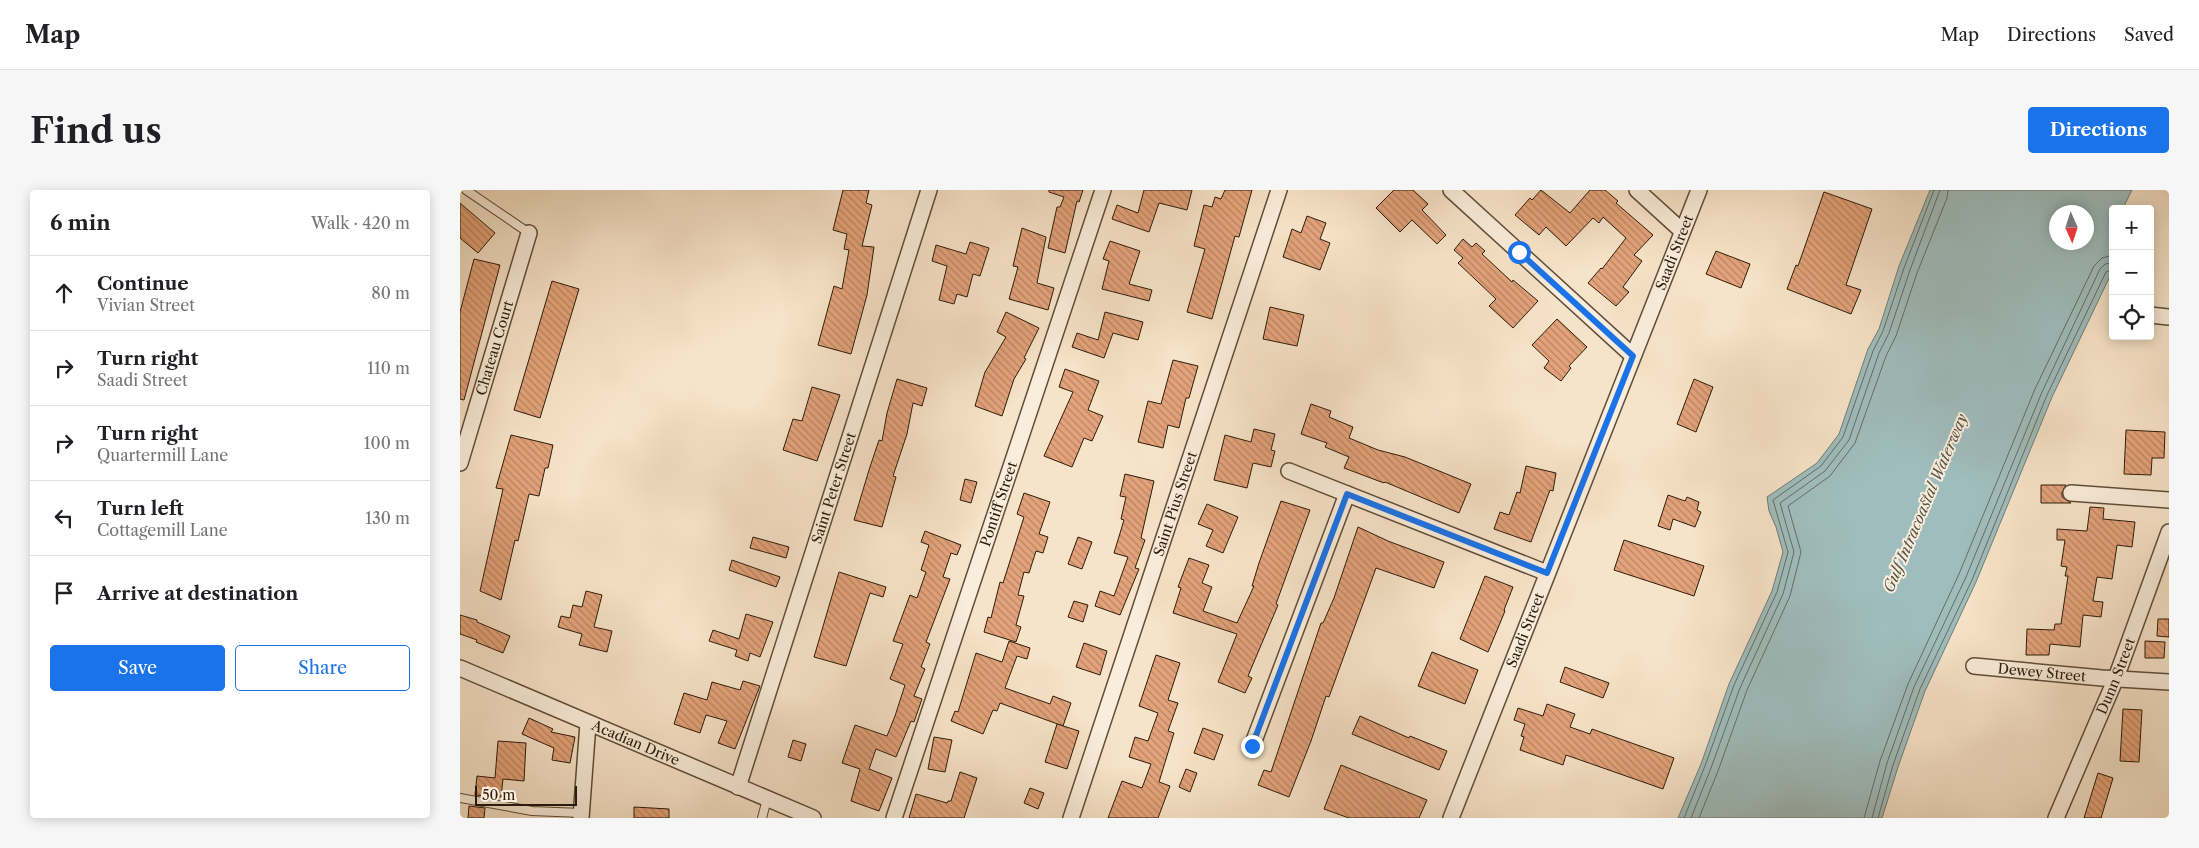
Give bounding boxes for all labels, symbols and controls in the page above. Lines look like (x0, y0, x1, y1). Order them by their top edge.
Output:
text: Map (25, 20, 80, 49)
text: Map (1940, 24, 1979, 46)
text: Directions (2007, 24, 2096, 46)
text: Saved (2124, 24, 2174, 46)
button: Directions (2028, 107, 2169, 153)
text: Find us (30, 109, 162, 152)
north arrow (2049, 205, 2094, 250)
map controls (2109, 205, 2154, 340)
button: + (2109, 205, 2154, 250)
text: 6 min (50, 210, 111, 235)
street label: Saadi Street (1651, 212, 1697, 293)
text: Walk · 420 m (311, 213, 410, 233)
route start (1508, 241, 1531, 264)
button: − (2109, 250, 2154, 295)
text: Continue (97, 272, 189, 295)
icon: ahead (50, 279, 78, 307)
text: 80 m (371, 283, 410, 303)
text: Vivian Street (97, 295, 195, 315)
button: locate (2109, 295, 2154, 340)
street label: Chateau Court (472, 298, 517, 398)
text: Turn right (97, 347, 198, 370)
icon: right (50, 354, 78, 382)
text: 110 m (367, 358, 410, 378)
text: Saadi Street (97, 370, 188, 390)
water label: Gulf Intracoastal Waterway (1879, 410, 1971, 595)
text: Turn right (97, 422, 198, 445)
icon: right (50, 429, 78, 457)
street label: Saint Peter Street (807, 430, 860, 546)
text: 100 m (364, 433, 410, 453)
text: Quartermill Lane (97, 445, 228, 465)
street label: Saint Pius Street (1149, 449, 1201, 558)
street label: Pontiff Street (976, 459, 1021, 549)
text: Turn left (97, 497, 184, 520)
icon: left (50, 504, 78, 532)
text: 130 m (365, 508, 410, 528)
text: Cottagemill Lane (97, 520, 228, 540)
icon: arrive (50, 579, 78, 607)
text: Arrive at destination (97, 582, 298, 605)
street label: Saadi Street (1502, 590, 1548, 670)
street label: Dunn Street (2092, 635, 2139, 717)
button: Save (50, 645, 225, 691)
button: Share (235, 645, 410, 691)
street label: Dewey Street (1997, 659, 2087, 685)
street label: Acadian Drive (588, 716, 683, 769)
route end (1241, 735, 1264, 758)
scale bar (475, 783, 578, 806)
text: 50 m (482, 786, 515, 804)

